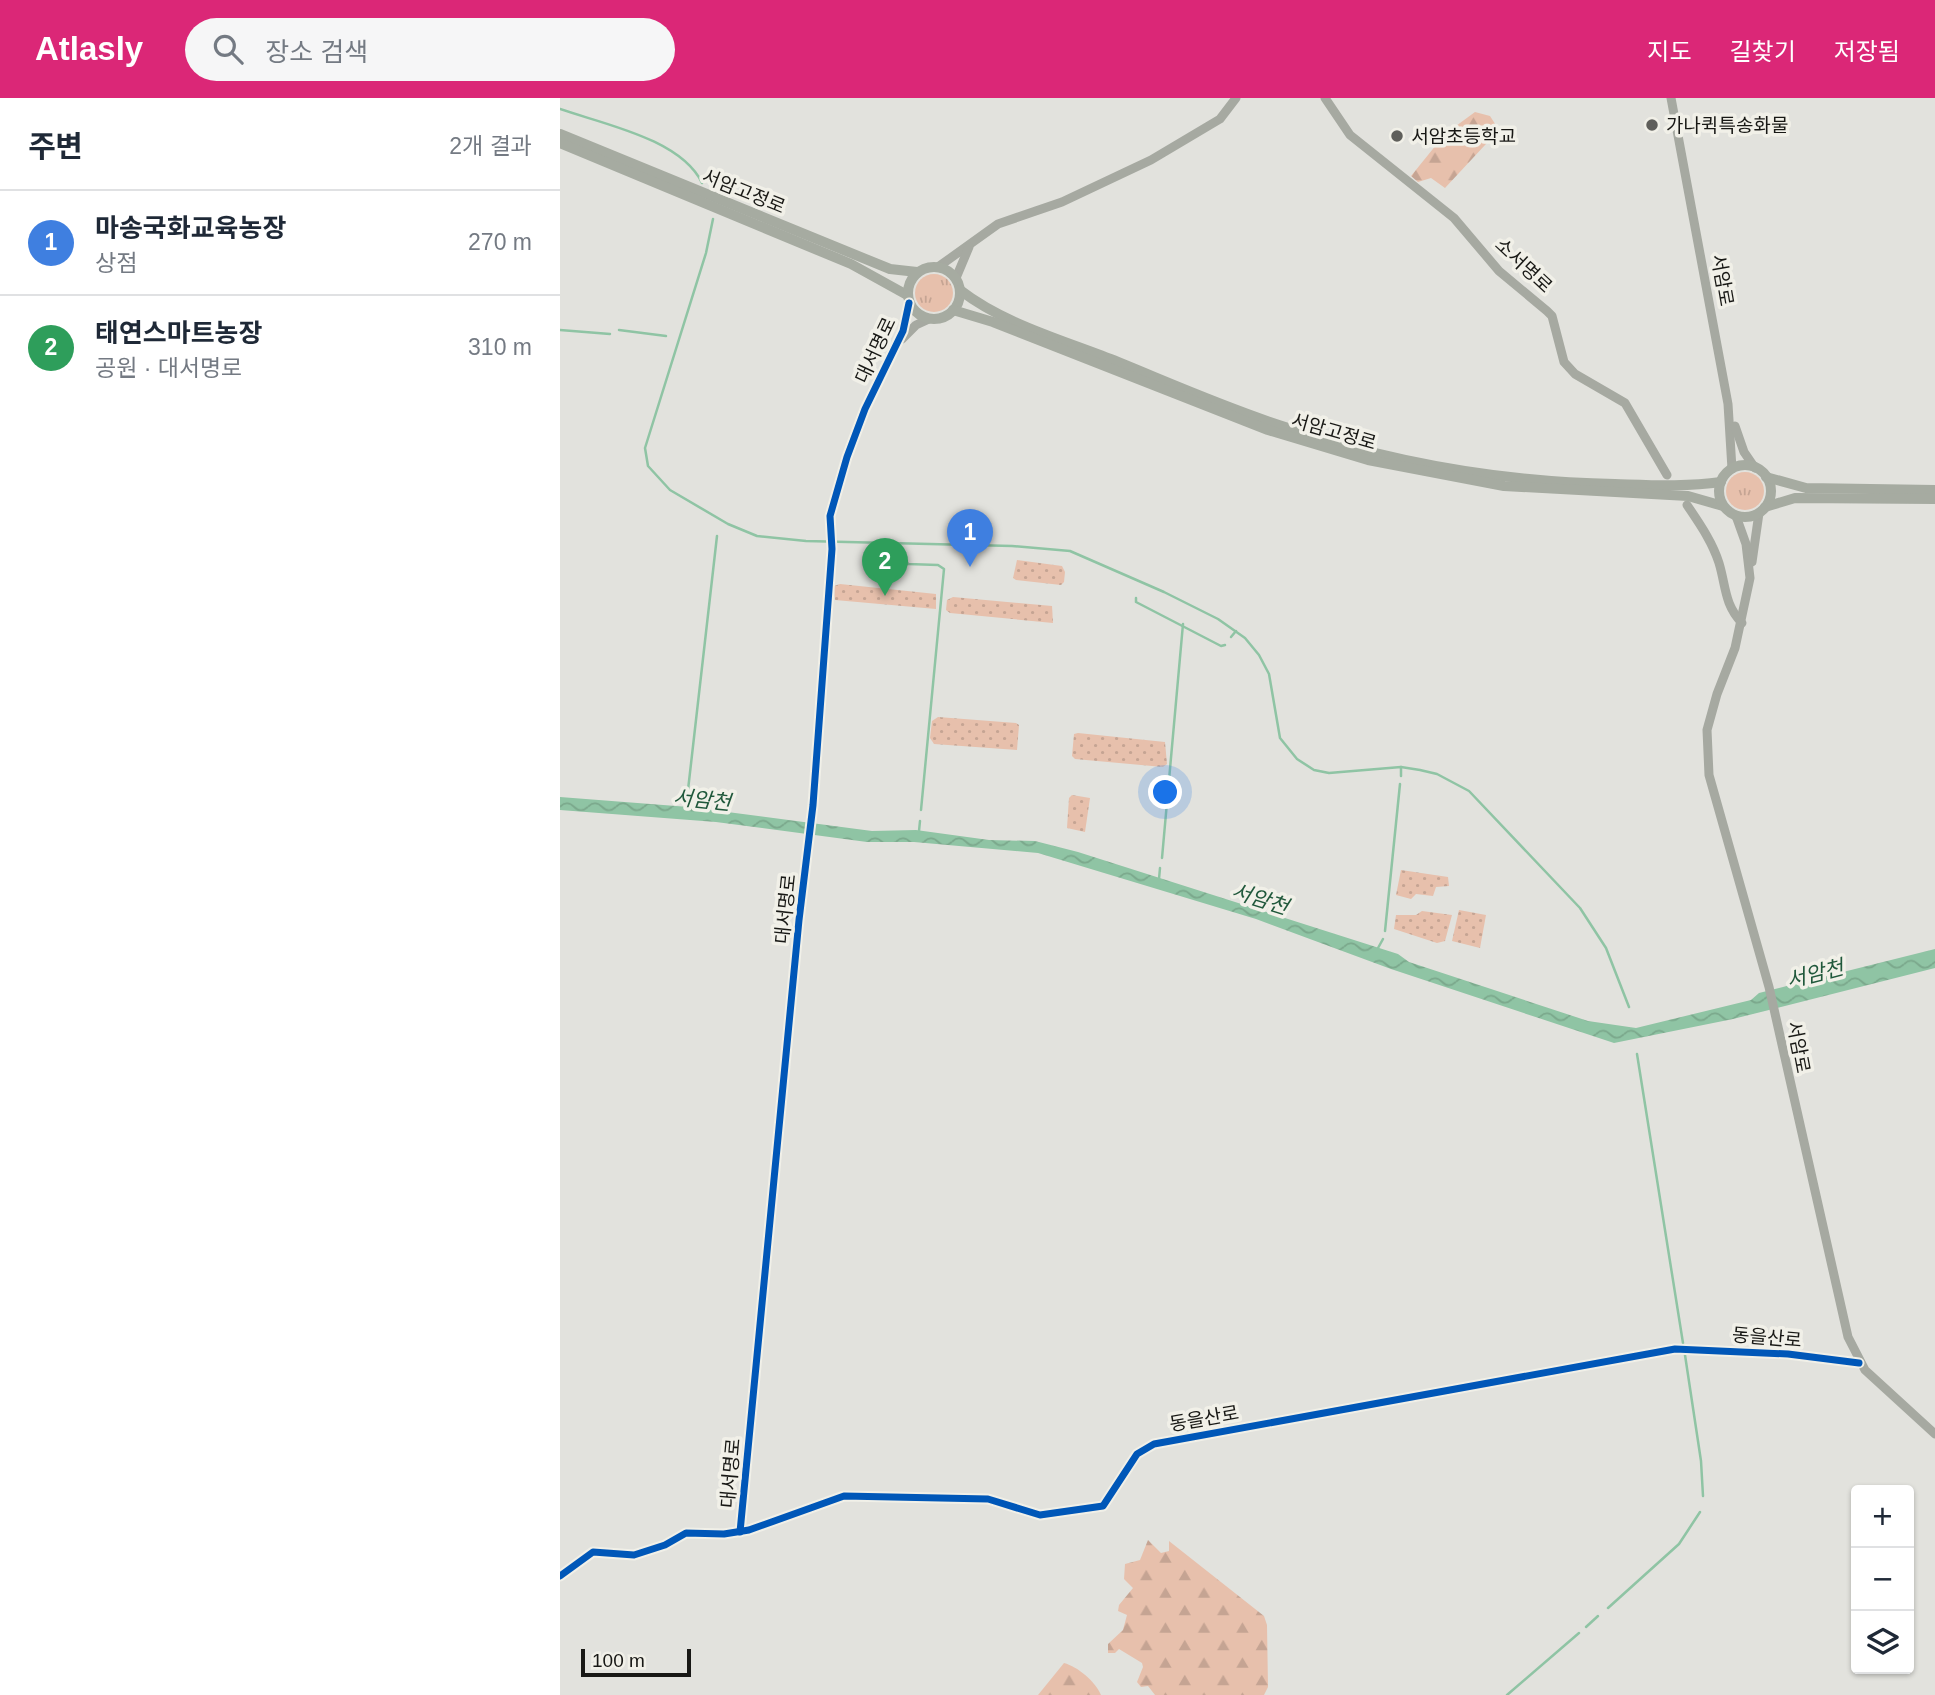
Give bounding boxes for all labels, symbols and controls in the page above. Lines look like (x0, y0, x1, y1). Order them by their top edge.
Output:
search box (185, 18, 675, 81)
text: Atlasly (35, 30, 143, 67)
icon: search (209, 30, 247, 68)
text: 장소 검색 (265, 37, 368, 67)
text: 지도 (1647, 38, 1692, 65)
text: 길찾기 (1730, 38, 1796, 65)
text: 저장됨 (1834, 38, 1900, 65)
place label: 가나퀵특송화물 (1666, 115, 1788, 136)
marker: 가나퀵특송화물 (1644, 117, 1660, 133)
place label: 서암초등학교 (1411, 126, 1516, 147)
marker: 서암초등학교 (1389, 128, 1405, 144)
text: 주변 (28, 130, 83, 163)
text: 2개 결과 (449, 133, 532, 159)
street label: 서암고정로 (699, 165, 788, 218)
text: 마송국화교육농장 (95, 213, 286, 243)
text: 1 (45, 229, 57, 255)
text: 270 m (468, 229, 532, 255)
street label: 소서명로 (1491, 234, 1556, 297)
text: 상점 (95, 250, 137, 276)
street label: 서암로 (1708, 252, 1737, 308)
street label: 대서명로 (851, 314, 900, 386)
text: 태연스마트농장 (95, 318, 262, 348)
text: 2 (45, 334, 57, 360)
text: 310 m (468, 334, 532, 360)
text: 공원 · 대서명로 (95, 355, 242, 381)
street label: 서암고정로 (1289, 409, 1379, 454)
pin: 1 (947, 509, 993, 567)
pin: 2 (862, 538, 908, 596)
your location (1148, 775, 1182, 809)
water label: 서암천 (672, 785, 735, 814)
street label: 대서명로 (771, 873, 800, 945)
water label: 서암천 (1229, 879, 1294, 919)
water label: 서암천 (1784, 955, 1848, 992)
street label: 서암로 (1783, 1019, 1814, 1075)
street label: 동을산로 (1731, 1324, 1803, 1351)
street label: 동을산로 (1168, 1402, 1240, 1435)
street label: 대서명로 (717, 1437, 744, 1509)
map controls (1851, 1485, 1914, 1674)
button: + (1851, 1485, 1914, 1548)
button: − (1851, 1548, 1914, 1611)
button: layers (1851, 1611, 1914, 1674)
scale bar (581, 1646, 691, 1678)
text: 100 m (592, 1650, 645, 1671)

